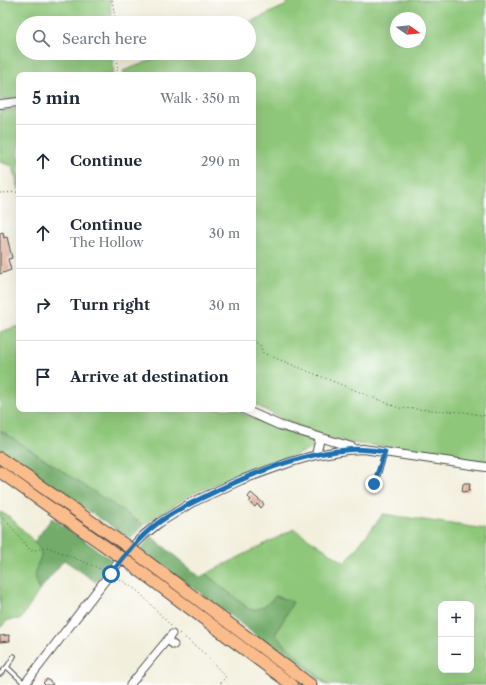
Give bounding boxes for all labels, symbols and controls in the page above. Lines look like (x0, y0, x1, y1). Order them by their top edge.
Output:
north arrow (390, 12, 426, 48)
search box (16, 16, 256, 60)
icon: search (30, 27, 52, 49)
text: Search here (62, 29, 147, 48)
text: 5 min (32, 88, 80, 108)
text: Walk · 350 m (160, 90, 240, 106)
icon: ahead (32, 150, 54, 172)
text: Continue (70, 151, 142, 170)
text: 290 m (201, 153, 240, 169)
text: Continue (70, 215, 142, 234)
icon: ahead (32, 222, 54, 244)
text: 30 m (209, 225, 240, 241)
text: The Hollow (70, 234, 144, 250)
icon: right (32, 294, 54, 316)
text: Turn right (70, 295, 150, 314)
text: 30 m (209, 297, 240, 313)
icon: arrive (32, 366, 54, 388)
text: Arrive at destination (70, 367, 229, 386)
route end (365, 475, 383, 493)
route start (102, 565, 120, 583)
map controls (438, 601, 474, 673)
button: + (438, 601, 474, 637)
button: − (438, 637, 474, 673)

